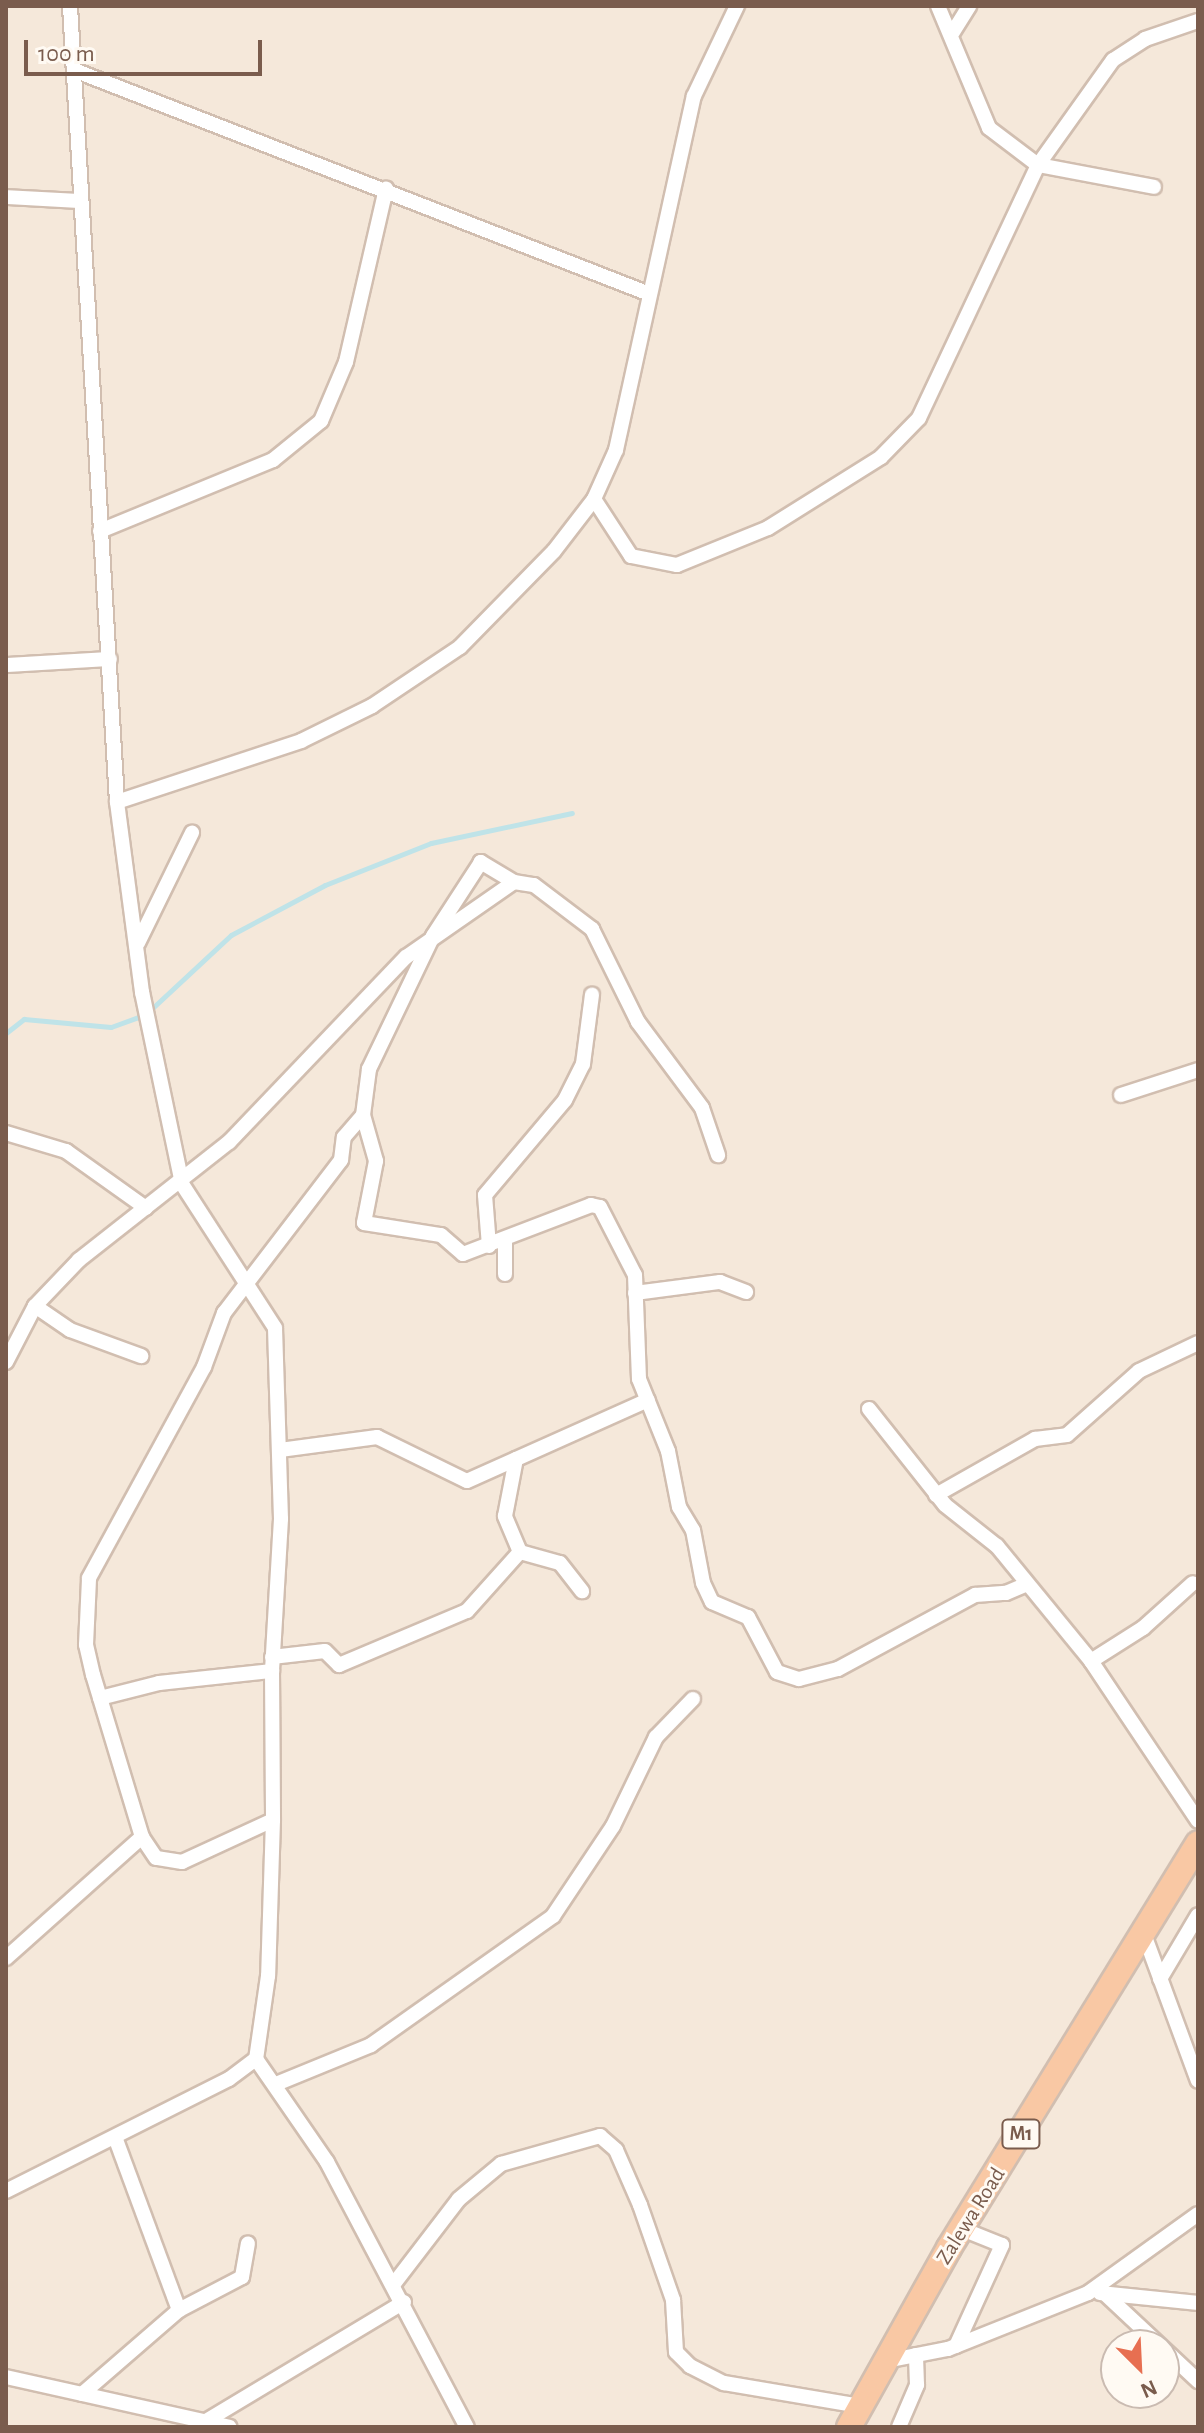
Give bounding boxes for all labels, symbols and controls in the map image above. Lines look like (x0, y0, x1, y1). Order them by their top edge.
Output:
scale bar (28, 24, 266, 74)
text: 100 m (38, 42, 95, 66)
road number: M1 (1001, 2118, 1041, 2150)
street label: Zalewa Road (931, 2163, 1011, 2269)
north arrow (1100, 2329, 1180, 2409)
text: N (1137, 2376, 1160, 2402)

